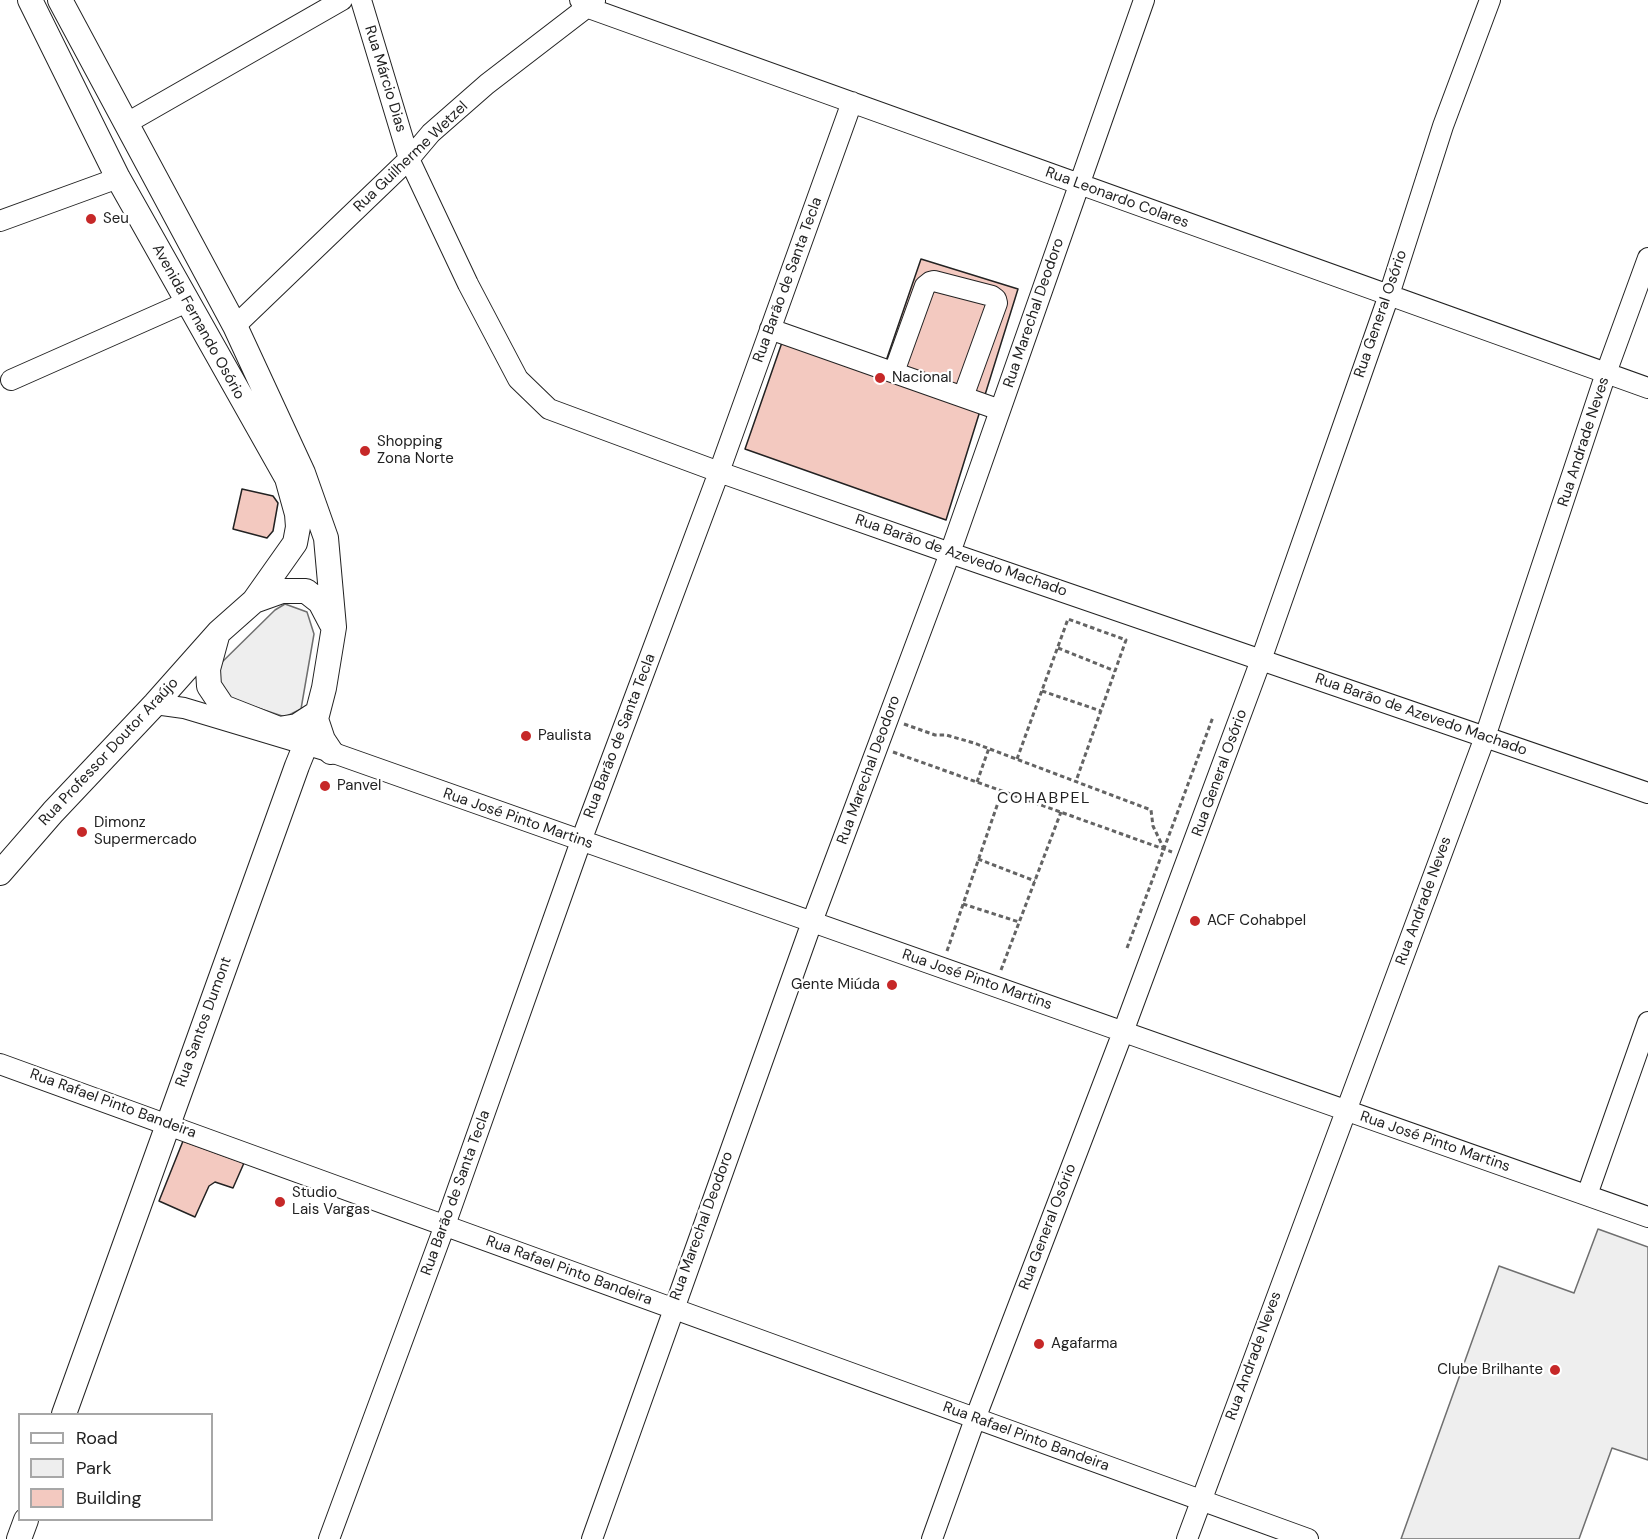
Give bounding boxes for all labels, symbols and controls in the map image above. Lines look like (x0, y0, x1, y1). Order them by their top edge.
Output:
street label: Rua Márcio Dias (360, 24, 410, 134)
street label: Rua Guilherme Wetzel (350, 98, 472, 216)
street label: Rua Leonardo Colares (1043, 164, 1191, 232)
street label: Rua Barão de Santa Tecla (750, 195, 826, 365)
place label: Seu (103, 210, 129, 228)
marker: Seu (84, 212, 98, 226)
street label: Rua Marechal Deodoro (1000, 236, 1068, 390)
street label: Avenida Fernando Osório (148, 241, 248, 403)
street label: Rua General Osório (1351, 248, 1411, 380)
place label: Nacional (892, 369, 952, 387)
marker: Nacional (873, 371, 887, 385)
street label: Rua Andrade Neves (1555, 375, 1613, 509)
place label: Shopping Zona Norte (377, 433, 454, 468)
marker: Shopping Zona Norte (358, 444, 372, 458)
street label: Rua Barão de Azevedo Machado (853, 511, 1069, 601)
street label: Rua Barão de Santa Tecla (580, 651, 660, 821)
street label: Rua Barão de Azevedo Machado (1313, 670, 1529, 760)
street label: Rua Professor Doutor Araújo (36, 674, 182, 830)
street label: Rua Marechal Deodoro (834, 693, 904, 847)
street label: Rua General Osório (1189, 707, 1251, 839)
place label: Paulista (538, 727, 591, 745)
marker: Paulista (519, 729, 533, 743)
place label: Panvel (337, 777, 381, 795)
marker: Panvel (318, 779, 332, 793)
street label: Rua José Pinto Martins (441, 785, 595, 853)
district label: COHABPEL (997, 789, 1091, 809)
place label: Dimonz Supermercado (94, 814, 197, 849)
marker: Dimonz Supermercado (75, 825, 89, 839)
street label: Rua Andrade Neves (1392, 834, 1456, 968)
place label: ACF Cohabpel (1207, 912, 1306, 930)
marker: ACF Cohabpel (1188, 914, 1202, 928)
street label: Rua José Pinto Martins (900, 946, 1054, 1014)
street label: Rua Santos Dumont (172, 955, 236, 1089)
place label: Gente Miúda (791, 976, 880, 994)
marker: Gente Miúda (885, 978, 899, 992)
street label: Rua Rafael Pinto Bandeira (27, 1065, 199, 1143)
street label: Rua Barão de Santa Tecla (418, 1108, 494, 1278)
street label: Rua José Pinto Martins (1358, 1108, 1512, 1176)
street label: Rua Marechal Deodoro (667, 1149, 737, 1303)
street label: Rua General Osório (1016, 1161, 1080, 1293)
place label: Studio Lais Vargas (292, 1184, 370, 1219)
marker: Studio Lais Vargas (273, 1195, 287, 1209)
street label: Rua Rafael Pinto Bandeira (483, 1232, 655, 1310)
street label: Rua Andrade Neves (1222, 1289, 1286, 1423)
place label: Agafarma (1051, 1335, 1118, 1353)
marker: Agafarma (1032, 1337, 1046, 1351)
place label: Clube Brilhante (1437, 1361, 1543, 1379)
marker: Clube Brilhante (1548, 1363, 1562, 1377)
street label: Rua Rafael Pinto Bandeira (940, 1398, 1112, 1476)
legend (18, 1413, 213, 1521)
text: Road (76, 1426, 118, 1450)
text: Park (76, 1456, 112, 1480)
text: Building (76, 1486, 141, 1510)

